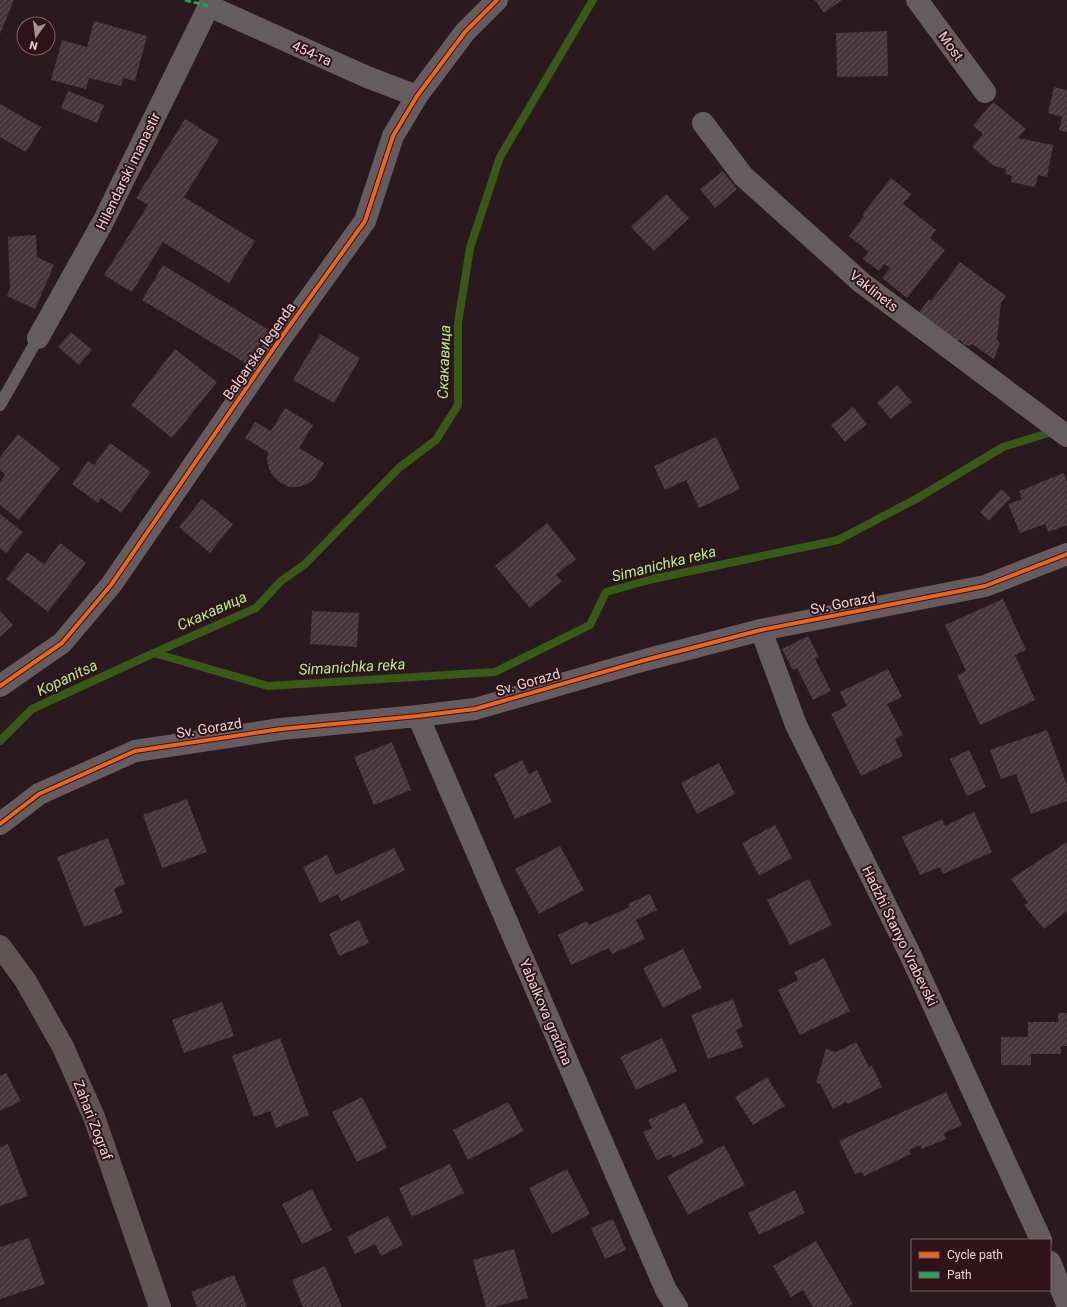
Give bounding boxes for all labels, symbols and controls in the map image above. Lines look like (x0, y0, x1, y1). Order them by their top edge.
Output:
north arrow (16, 16, 56, 56)
street label: Most (935, 28, 967, 64)
street label: 454-та (290, 37, 334, 69)
text: N (28, 38, 39, 52)
street label: Hilendarski manastir (93, 109, 163, 232)
street label: Vaklinets (847, 267, 901, 315)
street label: Balgarska legenda (220, 299, 298, 403)
water label: Скакавица (434, 324, 454, 399)
water label: Simanichka reka (610, 542, 718, 586)
water label: Скакавица (174, 588, 250, 634)
street label: Sv. Gorazd (809, 589, 877, 617)
water label: Simanichka reka (298, 655, 406, 679)
water label: Kopanitsa (34, 656, 100, 700)
street label: Sv. Gorazd (494, 665, 562, 699)
street label: Sv. Gorazd (175, 715, 243, 741)
street label: Hadzhi Stanyo Vrabevski (859, 863, 941, 1009)
street label: Yabalkova gradina (516, 957, 576, 1067)
street label: Zahari Zograf (70, 1078, 116, 1162)
legend (911, 1239, 1051, 1291)
text: Cycle path (947, 1248, 1003, 1262)
text: Path (947, 1268, 972, 1282)

